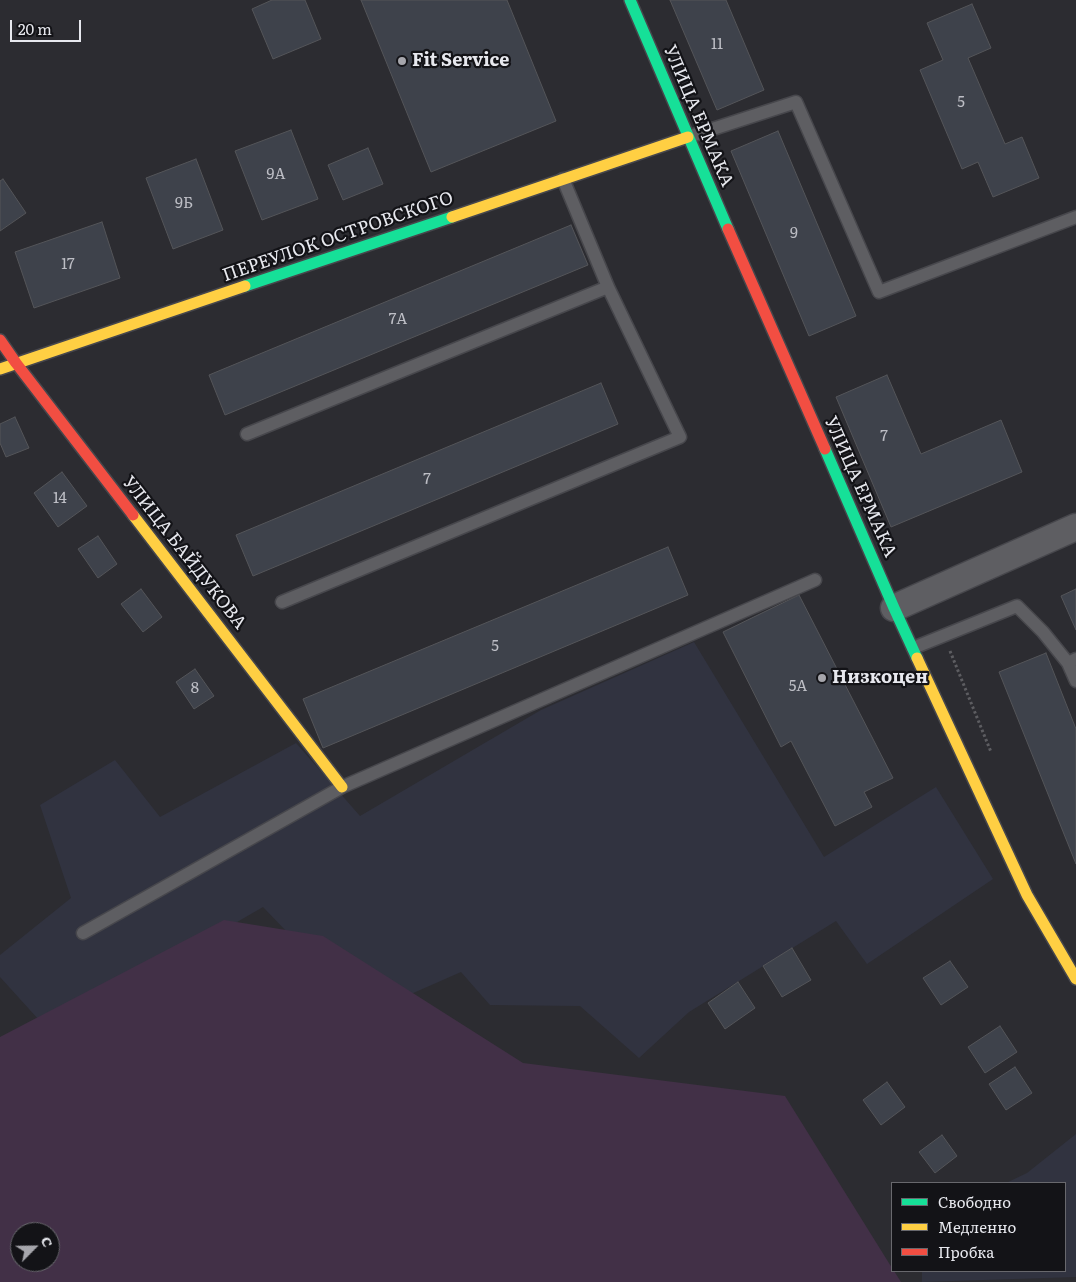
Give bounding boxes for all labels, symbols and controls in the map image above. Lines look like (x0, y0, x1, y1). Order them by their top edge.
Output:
scale bar (12, 10, 84, 42)
text: 20 m (18, 17, 52, 40)
house number: 11 (711, 36, 723, 54)
street label: УЛИЦА ЕРМАКА (658, 42, 738, 190)
place label: Fit Service (412, 50, 510, 72)
marker: Fit Service (396, 55, 408, 67)
house number: 5 (957, 94, 965, 112)
house number: 9А (267, 166, 285, 184)
street label: ПЕРЕУЛОК ОСТРОВСКОГО (220, 187, 456, 287)
house number: 9Б (175, 195, 193, 213)
house number: 9 (790, 225, 798, 243)
house number: 17 (61, 256, 75, 274)
house number: 7А (389, 311, 407, 329)
street label: УЛИЦА ЕРМАКА (819, 413, 901, 561)
house number: 7 (880, 428, 888, 446)
house number: 7 (423, 471, 431, 489)
street label: УЛИЦА БАЙДУКОВА (117, 472, 251, 634)
house number: 14 (53, 490, 67, 508)
house number: 5 (491, 638, 499, 656)
place label: Низкоцен (832, 667, 928, 689)
marker: Низкоцен (816, 672, 828, 684)
house number: 5А (789, 678, 807, 696)
house number: 8 (191, 680, 199, 698)
legend (891, 1182, 1066, 1272)
text: Свободно (938, 1190, 1011, 1213)
text: Медленно (938, 1215, 1016, 1238)
north arrow (10, 1222, 60, 1272)
text: С (37, 1233, 59, 1250)
text: Пробка (938, 1240, 994, 1263)

